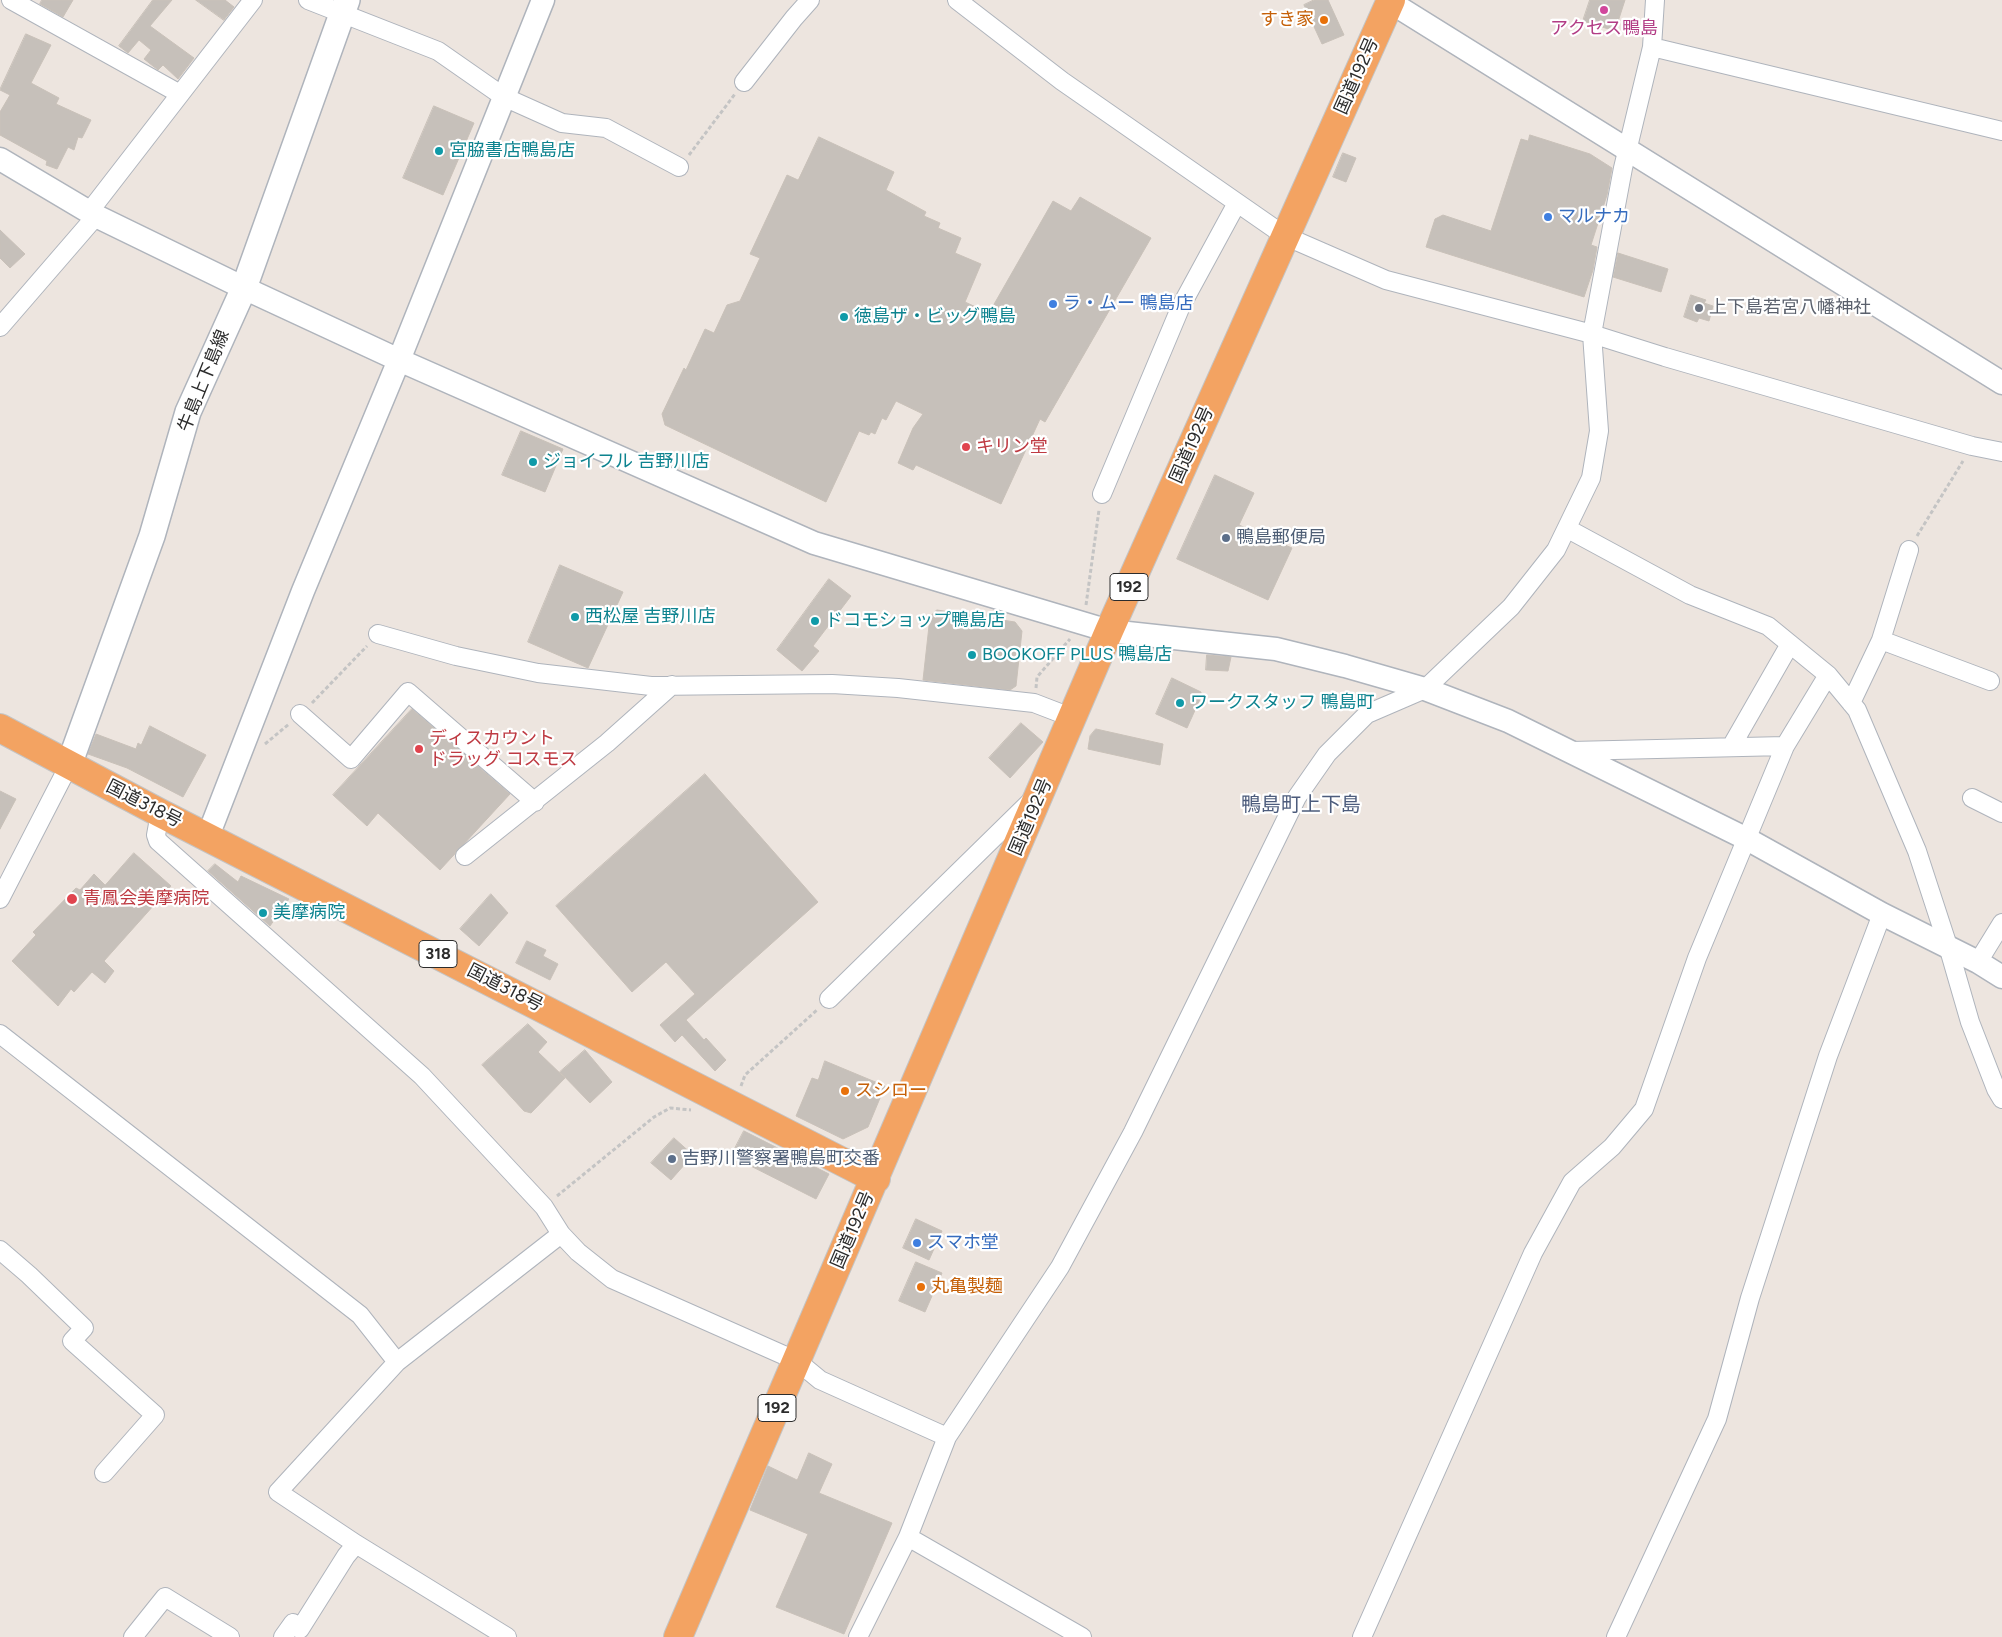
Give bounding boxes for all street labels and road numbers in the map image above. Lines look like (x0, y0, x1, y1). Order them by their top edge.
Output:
street label: 国道192号 (1331, 34, 1383, 118)
street label: 牛島上下島線 (174, 327, 234, 435)
street label: 国道192号 (1166, 403, 1218, 487)
road number: 192 (1110, 574, 1148, 600)
street label: 国道192号 (1005, 775, 1057, 859)
street label: 国道318号 (102, 776, 186, 832)
road number: 318 (419, 941, 457, 968)
street label: 国道318号 (463, 960, 547, 1016)
street label: 国道192号 (827, 1188, 879, 1272)
road number: 192 (758, 1395, 796, 1422)

